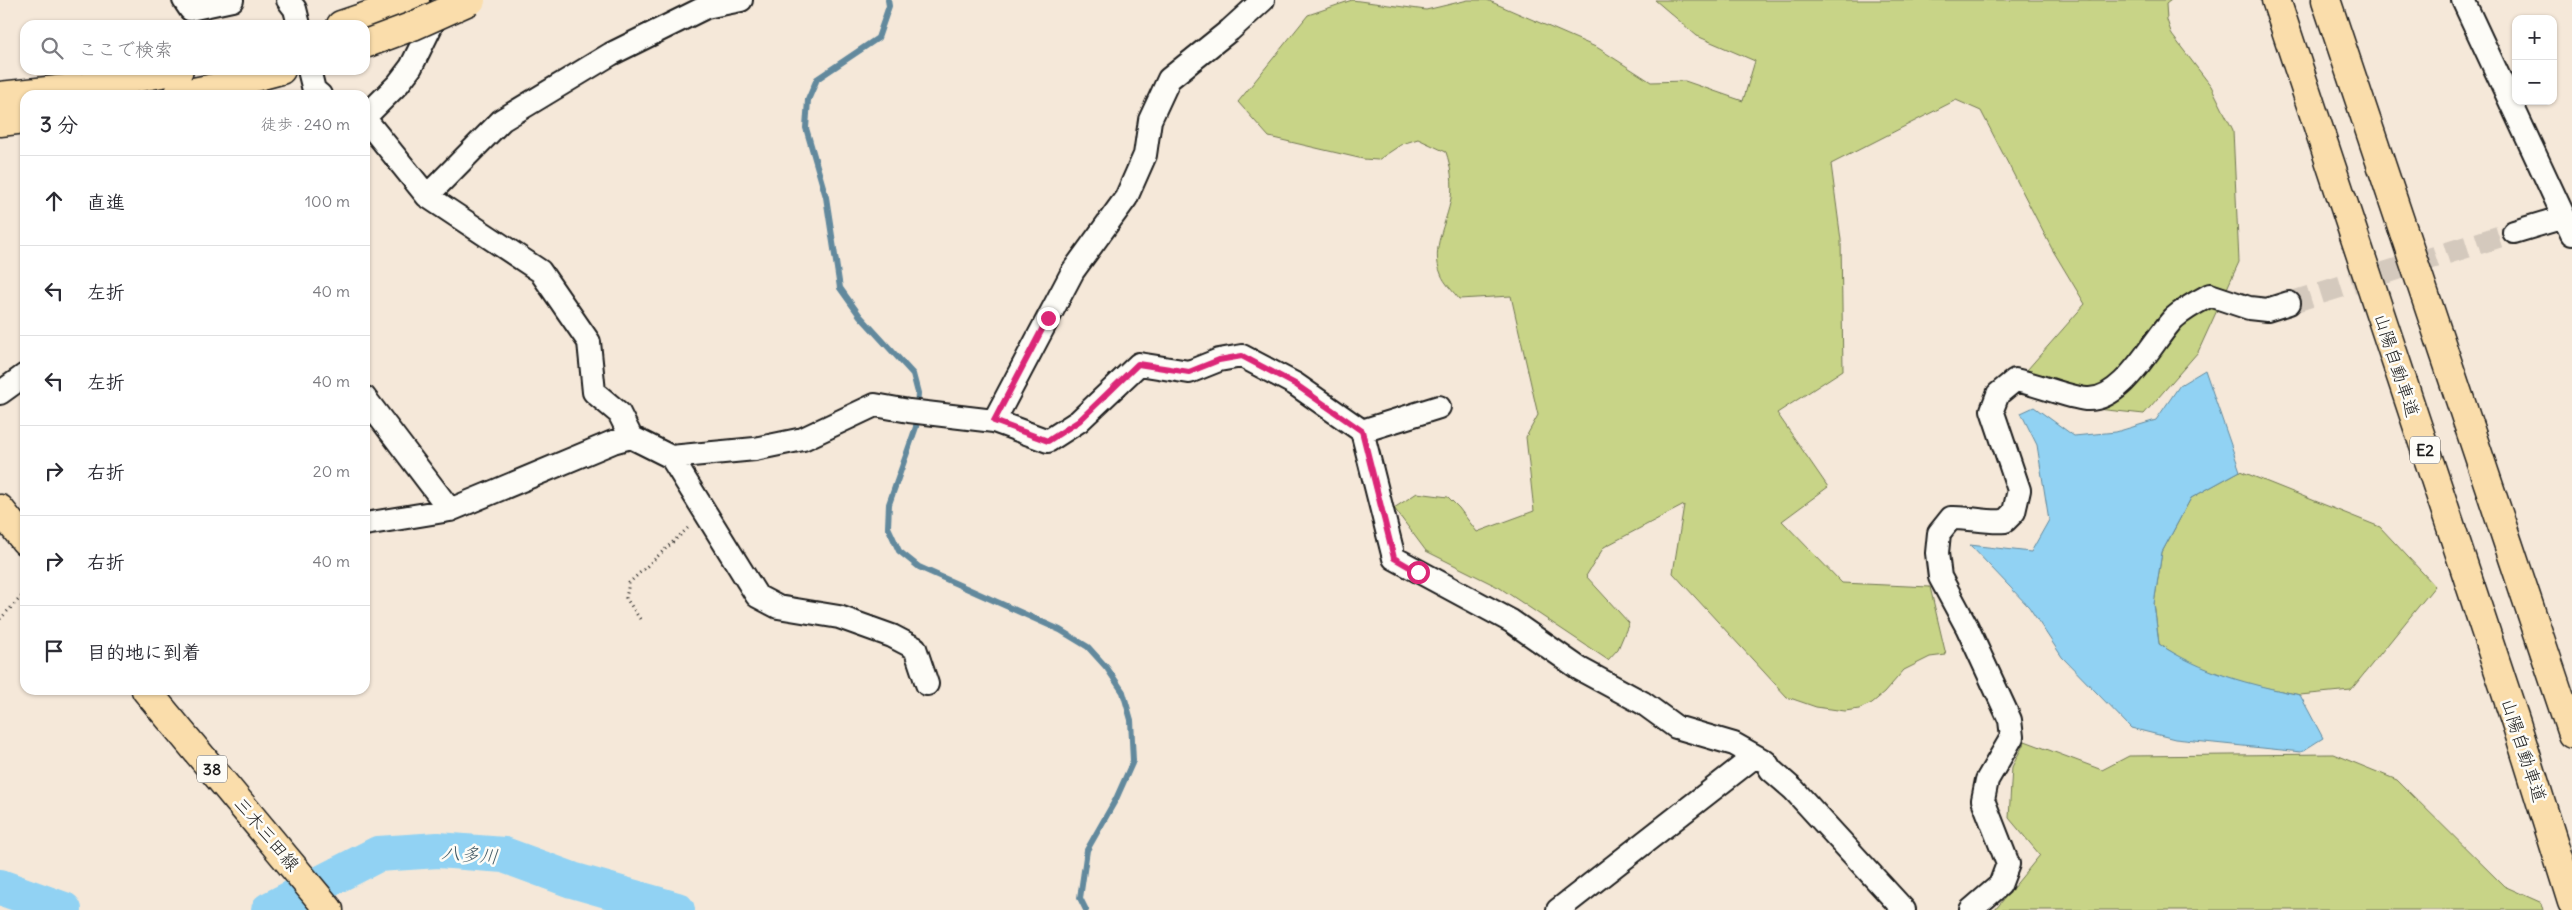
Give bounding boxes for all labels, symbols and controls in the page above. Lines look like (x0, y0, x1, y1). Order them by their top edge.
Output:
map controls (2512, 15, 2557, 105)
button: + (2512, 15, 2557, 60)
search box (20, 20, 370, 75)
icon: search (38, 34, 66, 62)
text: ここで検索 (78, 37, 173, 61)
button: − (2512, 60, 2557, 105)
text: 3 分 (40, 111, 78, 138)
text: 徒歩 · 240 m (261, 114, 350, 134)
icon: ahead (40, 187, 68, 215)
text: 直進 (87, 190, 125, 214)
text: 100 m (305, 191, 350, 211)
icon: left (40, 277, 68, 305)
text: 左折 (87, 280, 125, 304)
text: 40 m (312, 281, 350, 301)
route end (1037, 307, 1060, 330)
street label: 山陽自動車道 (2369, 310, 2425, 420)
icon: left (40, 367, 68, 395)
text: 左折 (87, 370, 125, 394)
text: 40 m (312, 371, 350, 391)
road number: E2 (2410, 436, 2440, 464)
icon: right (40, 457, 68, 485)
text: 右折 (87, 460, 125, 484)
text: 20 m (313, 461, 350, 481)
icon: right (40, 547, 68, 575)
text: 右折 (87, 550, 125, 574)
text: 40 m (312, 551, 350, 571)
route start (1407, 561, 1430, 584)
icon: arrive (40, 637, 68, 665)
text: 目的地に到着 (87, 640, 201, 664)
street label: 山陽自動車道 (2496, 695, 2552, 805)
road number: 38 (197, 756, 227, 782)
street label: 三木三田線 (229, 792, 305, 876)
water label: 八多川 (441, 840, 499, 868)

